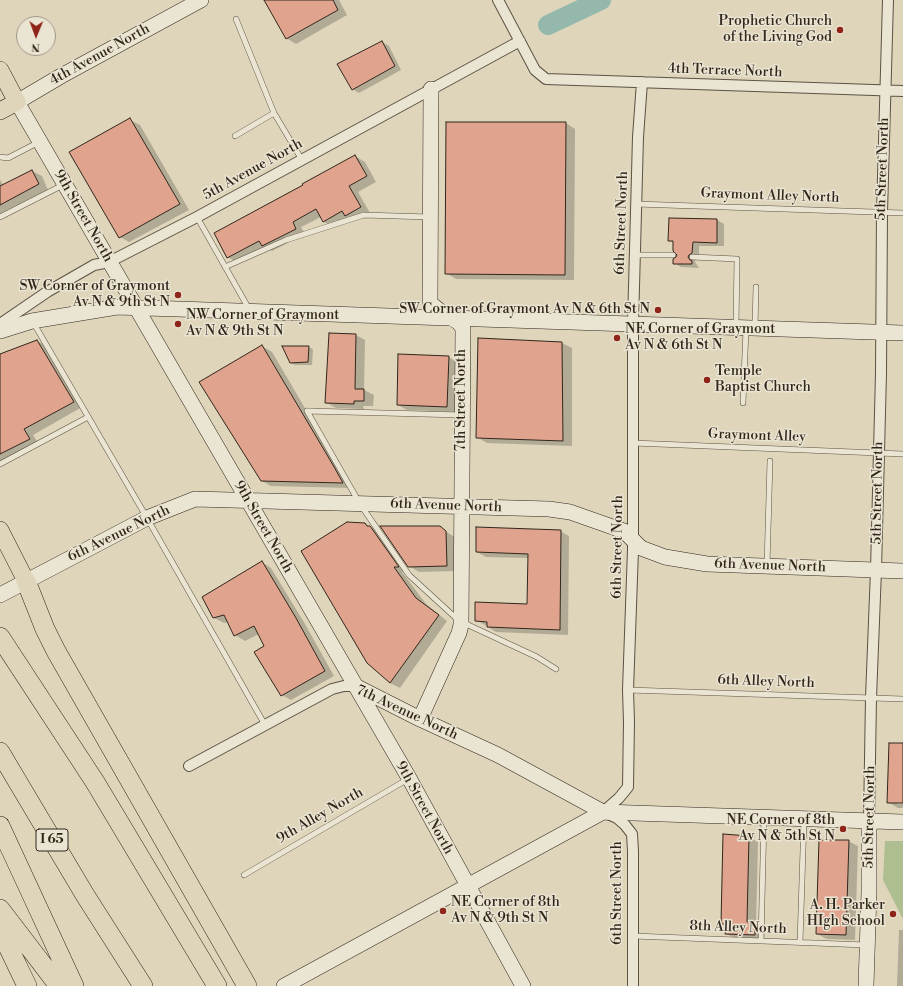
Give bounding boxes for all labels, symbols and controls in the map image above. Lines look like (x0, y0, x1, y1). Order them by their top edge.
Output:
place label: Prophetic Church of the Living God (719, 14, 832, 46)
north arrow (16, 16, 56, 56)
street label: 4th Avenue North (47, 21, 153, 89)
marker: Prophetic Church of the Living God (835, 25, 845, 35)
text: N (31, 40, 40, 54)
street label: 4th Terrace North (667, 61, 783, 81)
street label: 5th Street North (873, 117, 893, 221)
street label: 5th Avenue North (200, 136, 306, 204)
street label: 9th Street North (50, 167, 116, 265)
street label: 6th Street North (612, 171, 632, 275)
street label: Graymont Alley North (700, 185, 840, 207)
place label: SW Corner of Graymont Av N & 9th St N (20, 279, 170, 312)
marker: SW Corner of Graymont Av N & 9th St N (173, 290, 183, 300)
place label: SW Corner of Graymont Av N & 6th St N (399, 302, 650, 318)
marker: SW Corner of Graymont Av N & 6th St N (653, 305, 663, 315)
place label: NW Corner of Graymont Av N & 9th St N (186, 308, 339, 340)
marker: NW Corner of Graymont Av N & 9th St N (173, 319, 183, 329)
place label: NE Corner of Graymont Av N & 6th St N (625, 322, 775, 354)
marker: NE Corner of Graymont Av N & 6th St N (612, 333, 622, 343)
street label: 7th Street North (454, 349, 470, 451)
place label: Temple Baptist Church (715, 364, 811, 396)
marker: Temple Baptist Church (702, 375, 712, 385)
street label: Graymont Alley (708, 426, 806, 446)
street label: 5th Street North (869, 441, 887, 545)
street label: 9th Street North (230, 478, 296, 576)
street label: 6th Street North (609, 495, 627, 599)
street label: 6th Avenue North (390, 496, 502, 516)
street label: 6th Avenue North (65, 502, 173, 566)
street label: 6th Avenue North (714, 556, 826, 576)
street label: 6th Alley North (717, 672, 815, 692)
street label: 7th Avenue North (353, 682, 461, 744)
street label: 9th Street North (391, 759, 457, 857)
street label: 5th Street North (861, 765, 879, 869)
street label: 9th Alley North (274, 784, 366, 848)
place label: NE Corner of 8th Av N & 5th St N (726, 813, 835, 846)
marker: NE Corner of 8th Av N & 5th St N (838, 824, 848, 834)
road number: I 65 (36, 829, 68, 851)
street label: 6th Street North (610, 841, 626, 945)
place label: NE Corner of 8th Av N & 9th St N (451, 895, 560, 928)
place label: A. H. Parker HIgh School (807, 898, 885, 930)
marker: NE Corner of 8th Av N & 9th St N (438, 906, 448, 916)
marker: A. H. Parker HIgh School (888, 909, 898, 919)
street label: 8th Alley North (689, 918, 787, 938)

